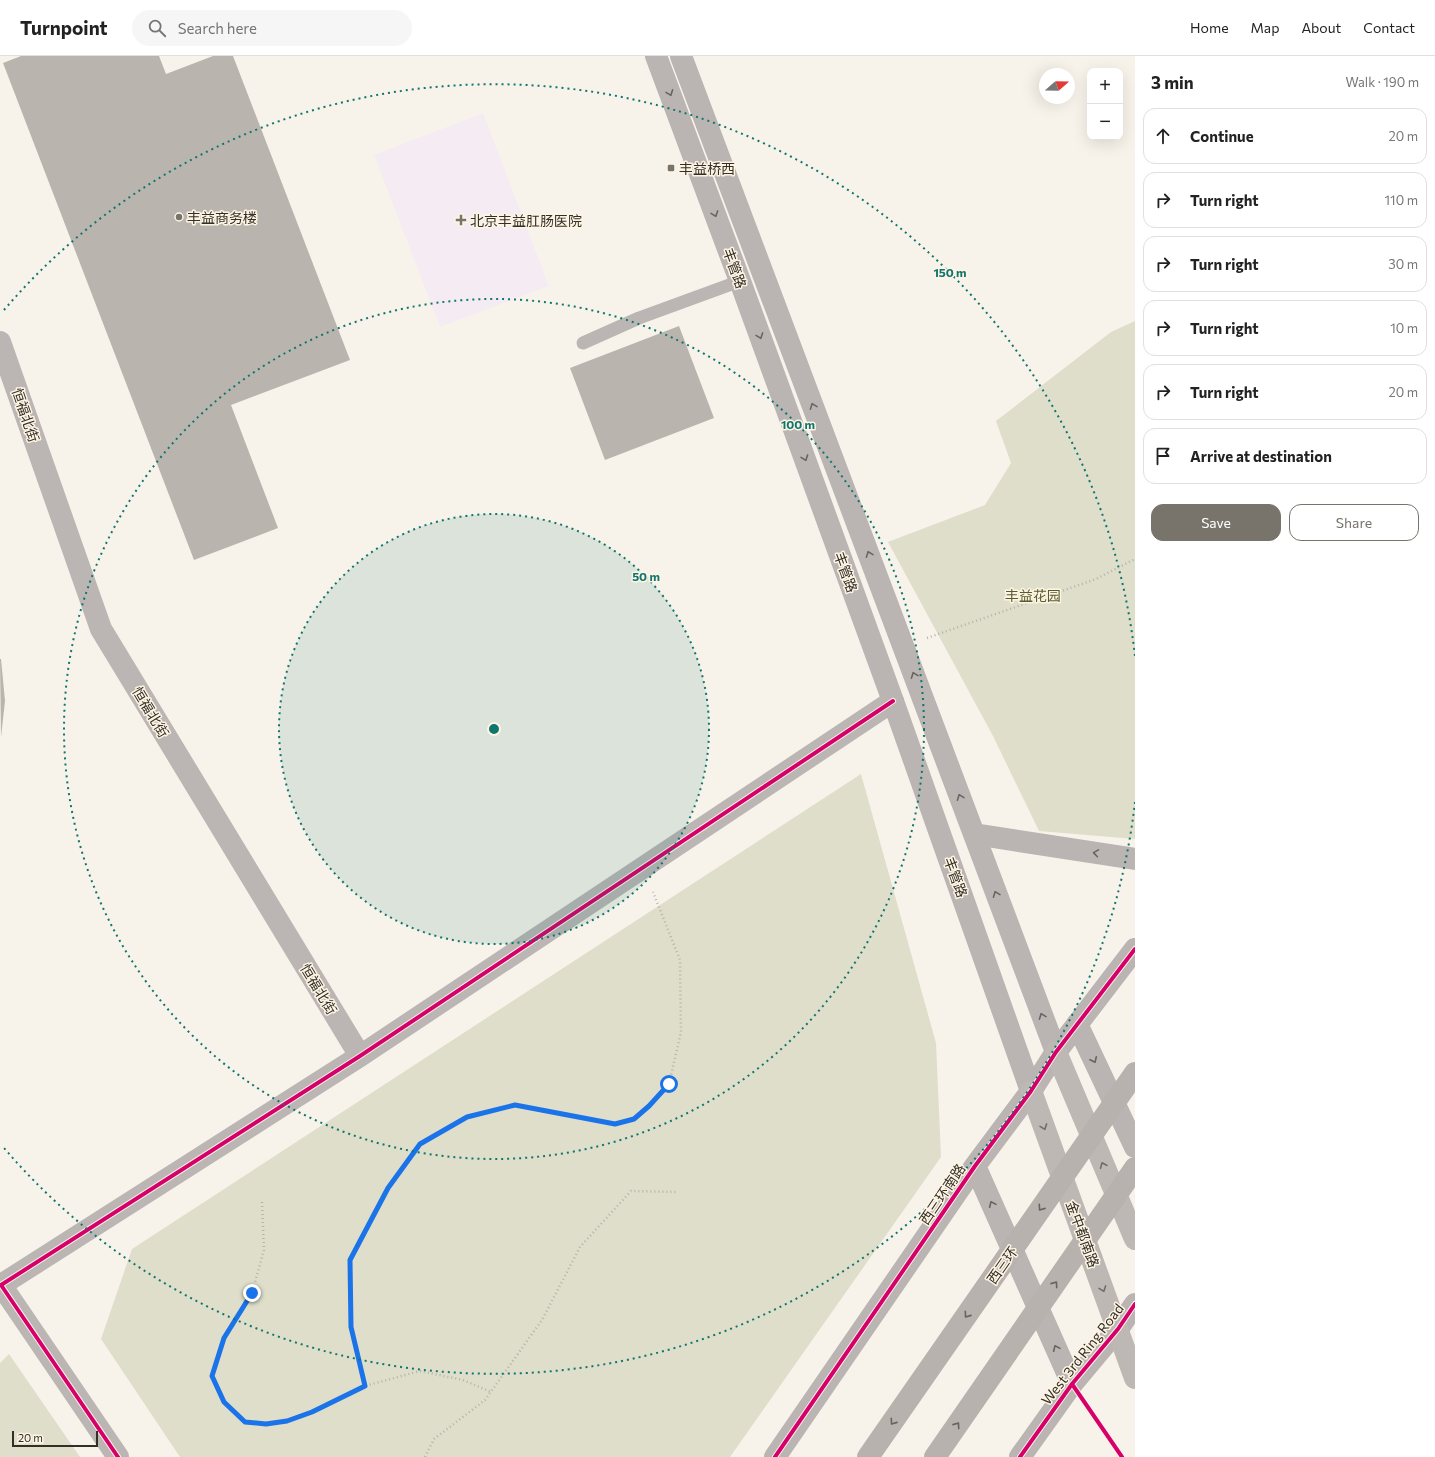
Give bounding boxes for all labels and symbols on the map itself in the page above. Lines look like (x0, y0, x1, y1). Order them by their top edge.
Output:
north arrow (1039, 68, 1075, 104)
one-way arrow (665, 89, 673, 96)
place label: 丰益桥西 (679, 160, 735, 177)
marker: 丰益桥西 (666, 163, 676, 173)
place label: 丰益商务楼 (187, 209, 257, 226)
one-way arrow (711, 211, 719, 218)
marker: 丰益商务楼 (174, 212, 184, 222)
place label: 北京丰益肛肠医院 (470, 212, 582, 229)
marker: 北京丰益肛肠医院 (455, 214, 467, 226)
street label: 丰管路 (720, 245, 750, 291)
text: 150 m (933, 265, 967, 279)
one-way arrow (756, 333, 764, 340)
street label: 恒福北街 (9, 386, 43, 444)
one-way arrow (809, 402, 818, 409)
text: 100 m (781, 417, 815, 431)
one-way arrow (800, 455, 808, 462)
street label: 丰管路 (831, 549, 861, 595)
one-way arrow (865, 550, 873, 557)
text: 50 m (632, 569, 660, 583)
park label: 丰益花园 (1005, 587, 1061, 604)
one-way arrow (911, 672, 919, 679)
street label: 恒福北街 (129, 684, 173, 740)
centre of rings (487, 722, 501, 736)
one-way arrow (957, 794, 965, 801)
one-way arrow (1093, 849, 1100, 858)
street label: 丰管路 (941, 854, 971, 900)
one-way arrow (993, 890, 1001, 897)
street label: 恒福北街 (297, 961, 341, 1017)
one-way arrow (1039, 1012, 1047, 1019)
one-way arrow (1089, 1055, 1097, 1063)
route start (660, 1075, 678, 1093)
one-way arrow (1040, 1124, 1048, 1131)
street label: 西三环南路 (915, 1160, 969, 1228)
one-way arrow (1100, 1161, 1108, 1168)
street label: 金中都南路 (1063, 1198, 1103, 1270)
one-way arrow (988, 1200, 996, 1207)
one-way arrow (1039, 1204, 1046, 1211)
street label: 西三环 (983, 1243, 1021, 1287)
one-way arrow (1050, 1281, 1057, 1288)
route end (243, 1284, 261, 1302)
one-way arrow (1098, 1285, 1107, 1292)
street label: West 3rd Ring Road (1037, 1300, 1127, 1408)
one-way arrow (964, 1311, 972, 1318)
one-way arrow (1053, 1345, 1061, 1352)
one-way arrow (890, 1418, 898, 1425)
one-way arrow (952, 1422, 960, 1429)
scale bar (12, 1429, 98, 1448)

